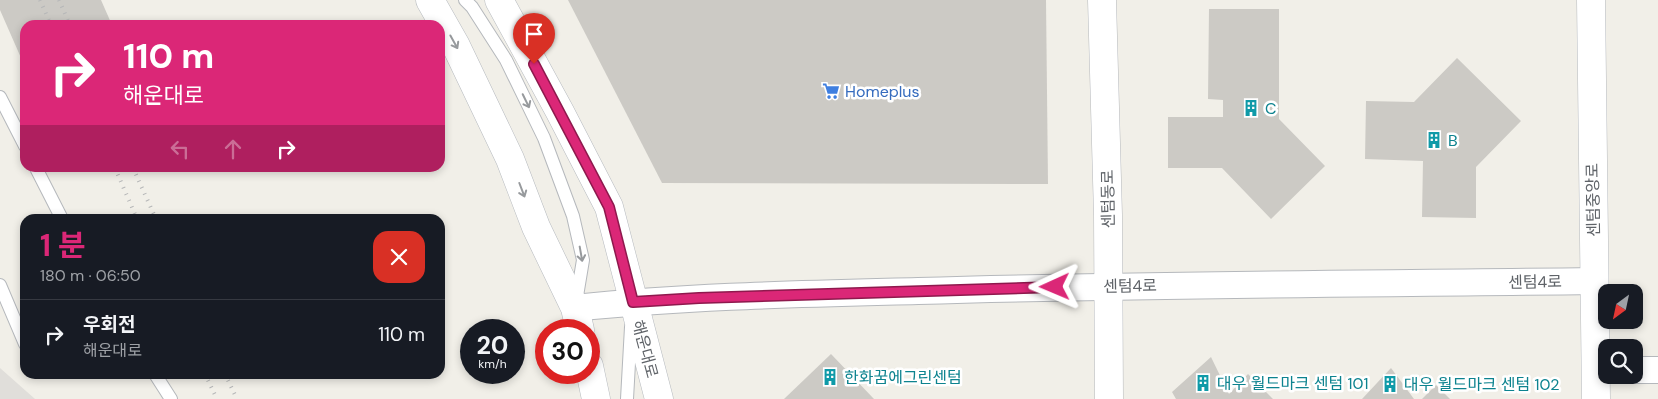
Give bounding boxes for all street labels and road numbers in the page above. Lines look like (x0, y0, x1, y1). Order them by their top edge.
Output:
street label: 센텀중앙로 (1582, 163, 1604, 237)
street label: 센텀동로 (1097, 169, 1119, 229)
street label: 센텀4로 (1508, 271, 1562, 293)
street label: 센텀4로 (1103, 275, 1157, 297)
street label: 해운대로 (627, 318, 663, 380)

